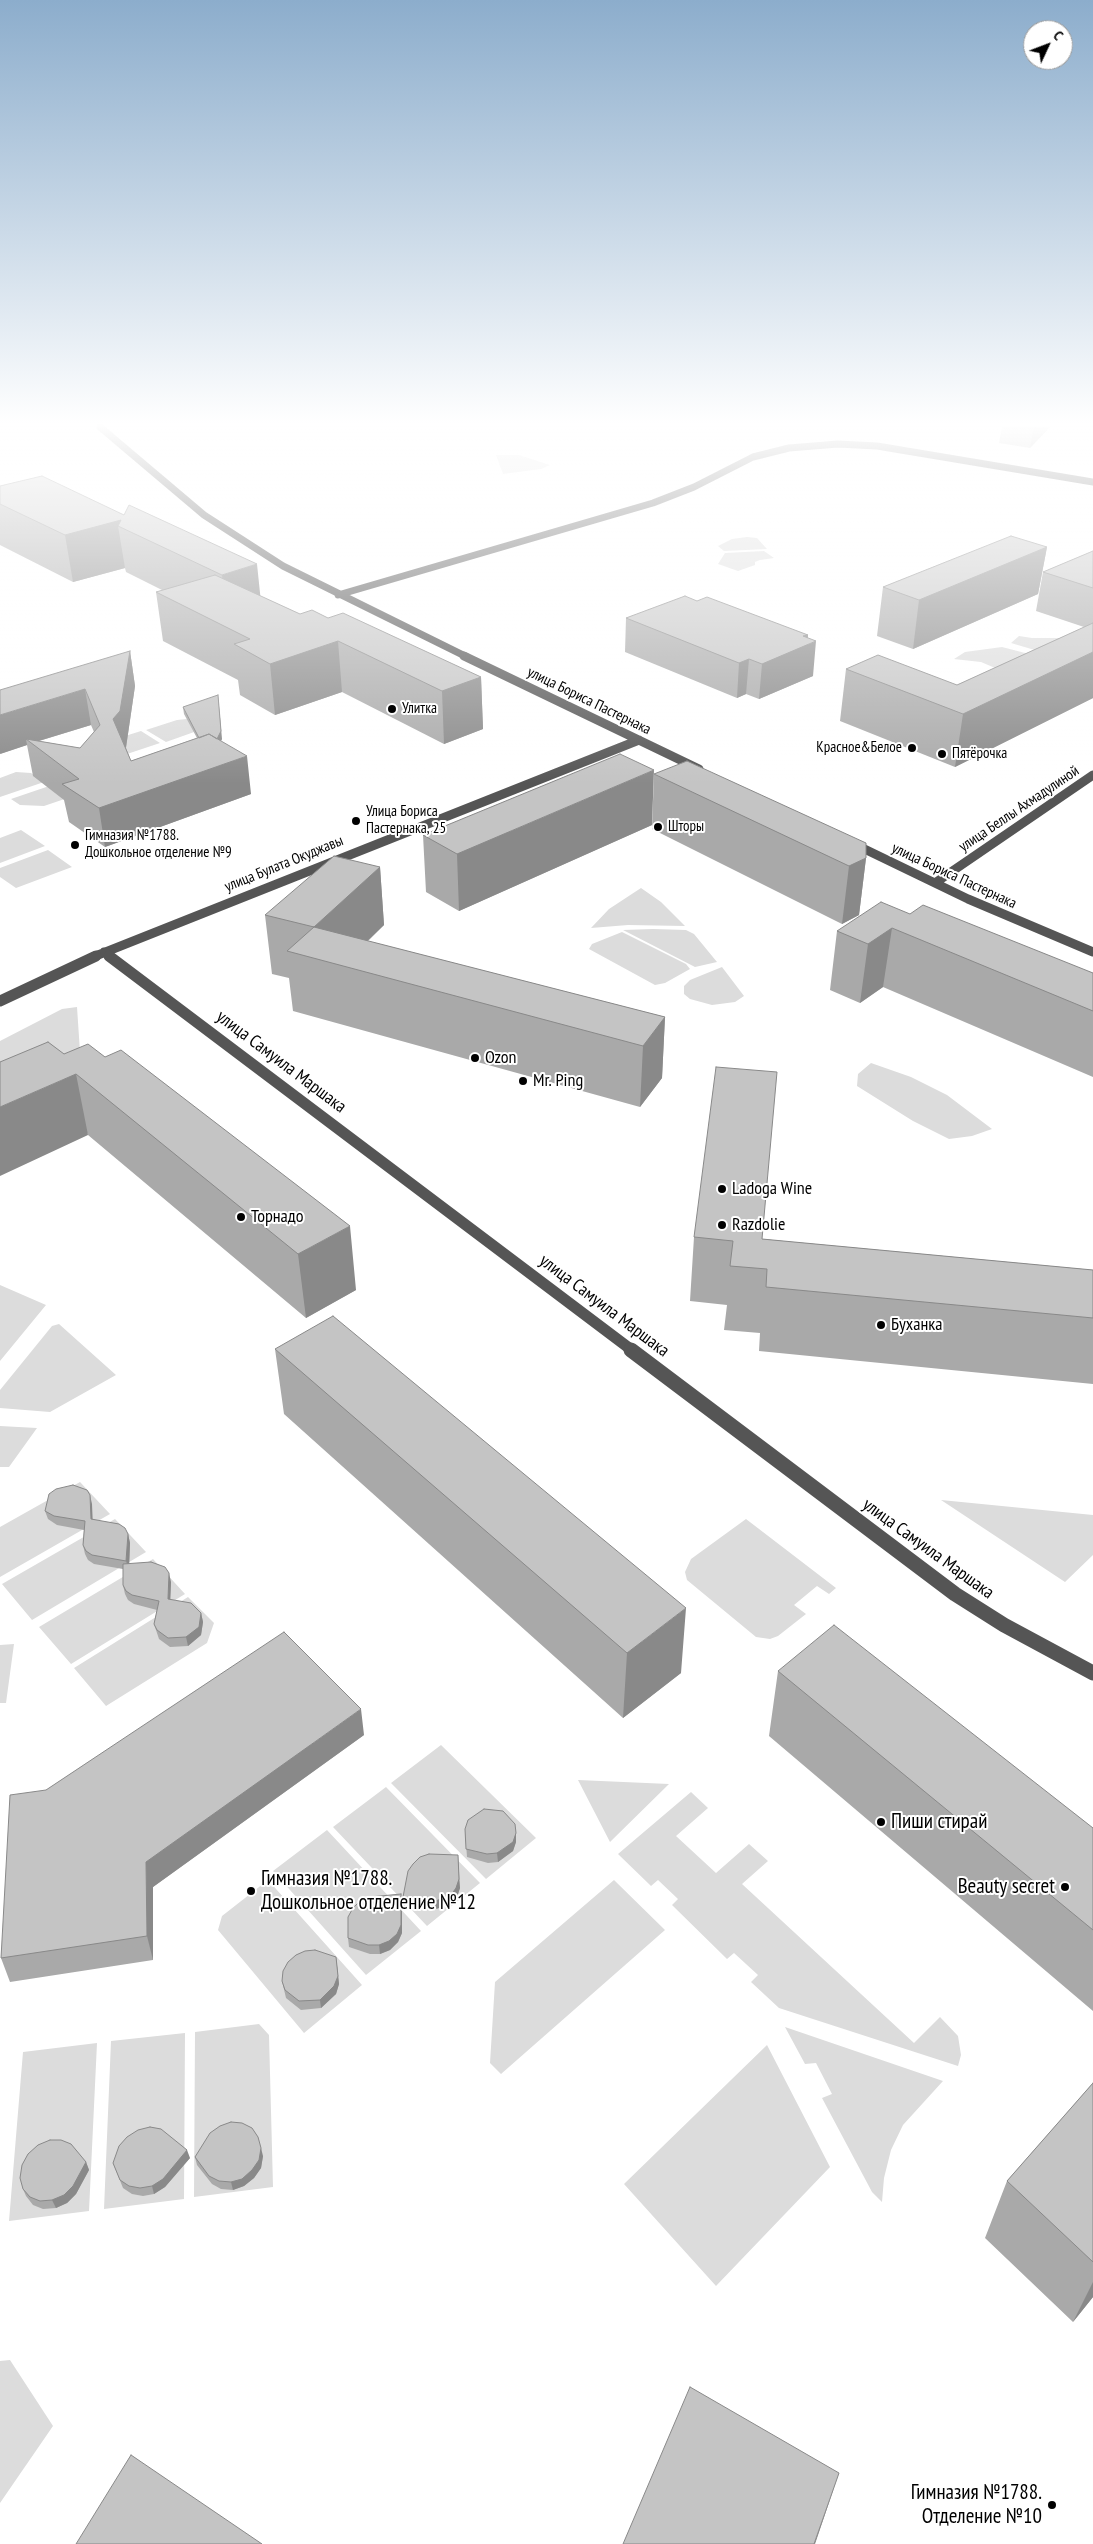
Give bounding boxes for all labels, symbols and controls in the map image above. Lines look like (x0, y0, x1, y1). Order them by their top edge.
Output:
north arrow (1023, 20, 1073, 70)
text: С (1049, 27, 1067, 44)
street label: улица Бориса Пастернака (524, 663, 654, 739)
place label: Улитка (402, 700, 437, 718)
marker: Улитка (386, 703, 398, 715)
place label: Красное&Белое (816, 739, 902, 757)
marker: Красное&Белое (906, 742, 918, 754)
place label: Пятёрочка (952, 745, 1007, 763)
marker: Пятёрочка (936, 748, 948, 760)
street label: улица Беллы Ахмадулиной (955, 762, 1083, 856)
place label: Улица Бориса Пастернака, 25 (366, 803, 446, 838)
marker: Улица Бориса Пастернака, 25 (350, 815, 362, 827)
place label: Шторы (668, 818, 704, 836)
marker: Шторы (652, 821, 664, 833)
place label: Гимназия №1788. Дошкольное отделение №9 (85, 827, 232, 862)
street label: улица Булата Окуджавы (222, 832, 346, 896)
marker: Гимназия №1788. Дошкольное отделение №9 (69, 839, 81, 851)
street label: улица Бориса Пастернака (889, 839, 1019, 913)
street label: улица Самуила Маршака (212, 1006, 350, 1118)
place label: Ozon (485, 1047, 517, 1069)
marker: Ozon (469, 1052, 481, 1064)
place label: Mr. Ping (533, 1070, 583, 1092)
marker: Mr. Ping (517, 1075, 529, 1087)
place label: Ladoga Wine (732, 1178, 812, 1200)
marker: Ladoga Wine (716, 1183, 728, 1195)
place label: Торнадо (251, 1206, 303, 1228)
marker: Торнадо (235, 1211, 247, 1223)
place label: Razdolie (732, 1214, 785, 1236)
marker: Razdolie (716, 1219, 728, 1231)
street label: улица Самуила Маршака (535, 1250, 673, 1362)
place label: Буханка (891, 1314, 942, 1336)
marker: Буханка (875, 1319, 887, 1331)
street label: улица Самуила Маршака (858, 1494, 998, 1604)
place label: Пиши стирай (891, 1809, 987, 1835)
marker: Пиши стирай (875, 1816, 887, 1828)
place label: Гимназия №1788. Дошкольное отделение №12 (261, 1866, 476, 1916)
place label: Beauty secret (958, 1874, 1055, 1900)
marker: Beauty secret (1059, 1881, 1071, 1893)
marker: Гимназия №1788. Дошкольное отделение №12 (245, 1885, 257, 1897)
place label: Гимназия №1788. Отделение №10 (911, 2480, 1042, 2530)
marker: Гимназия №1788. Отделение №10 (1046, 2499, 1058, 2511)

